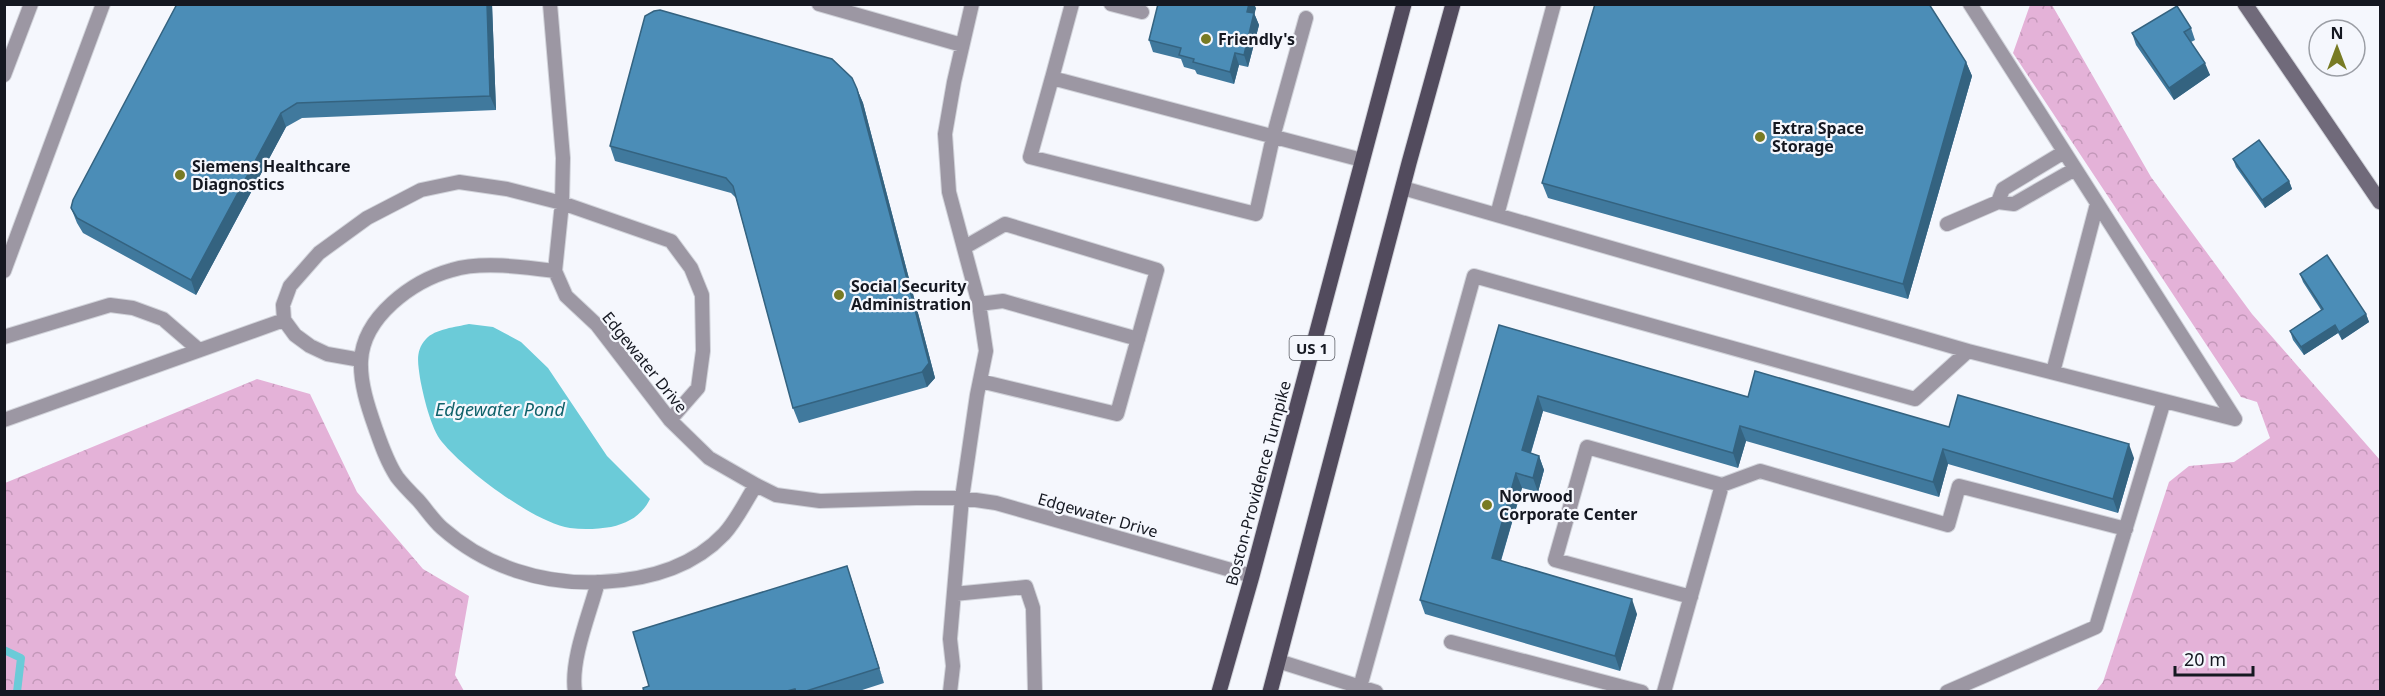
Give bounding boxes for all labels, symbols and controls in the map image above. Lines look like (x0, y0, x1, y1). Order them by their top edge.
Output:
north arrow (2307, 18, 2367, 78)
text: N (2330, 22, 2344, 44)
place label: Friendly's (1218, 28, 1295, 50)
marker: Friendly's (1199, 32, 1213, 46)
place label: Extra Space Storage (1772, 117, 1864, 157)
marker: Extra Space Storage (1753, 130, 1767, 144)
place label: Siemens Healthcare Diagnostics (192, 155, 351, 195)
marker: Siemens Healthcare Diagnostics (173, 168, 187, 182)
place label: Social Security Administration (851, 275, 971, 315)
marker: Social Security Administration (832, 288, 846, 302)
street label: Edgewater Drive (597, 307, 693, 417)
road number: US 1 (1290, 336, 1334, 360)
street label: Boston-Providence Turnpike (1220, 378, 1296, 588)
water label: Edgewater Pond (435, 397, 566, 421)
place label: Norwood Corporate Center (1499, 485, 1637, 525)
street label: Edgewater Drive (1035, 487, 1161, 543)
marker: Norwood Corporate Center (1480, 498, 1494, 512)
scale bar (2175, 639, 2253, 677)
text: 20 m (2184, 647, 2226, 671)

